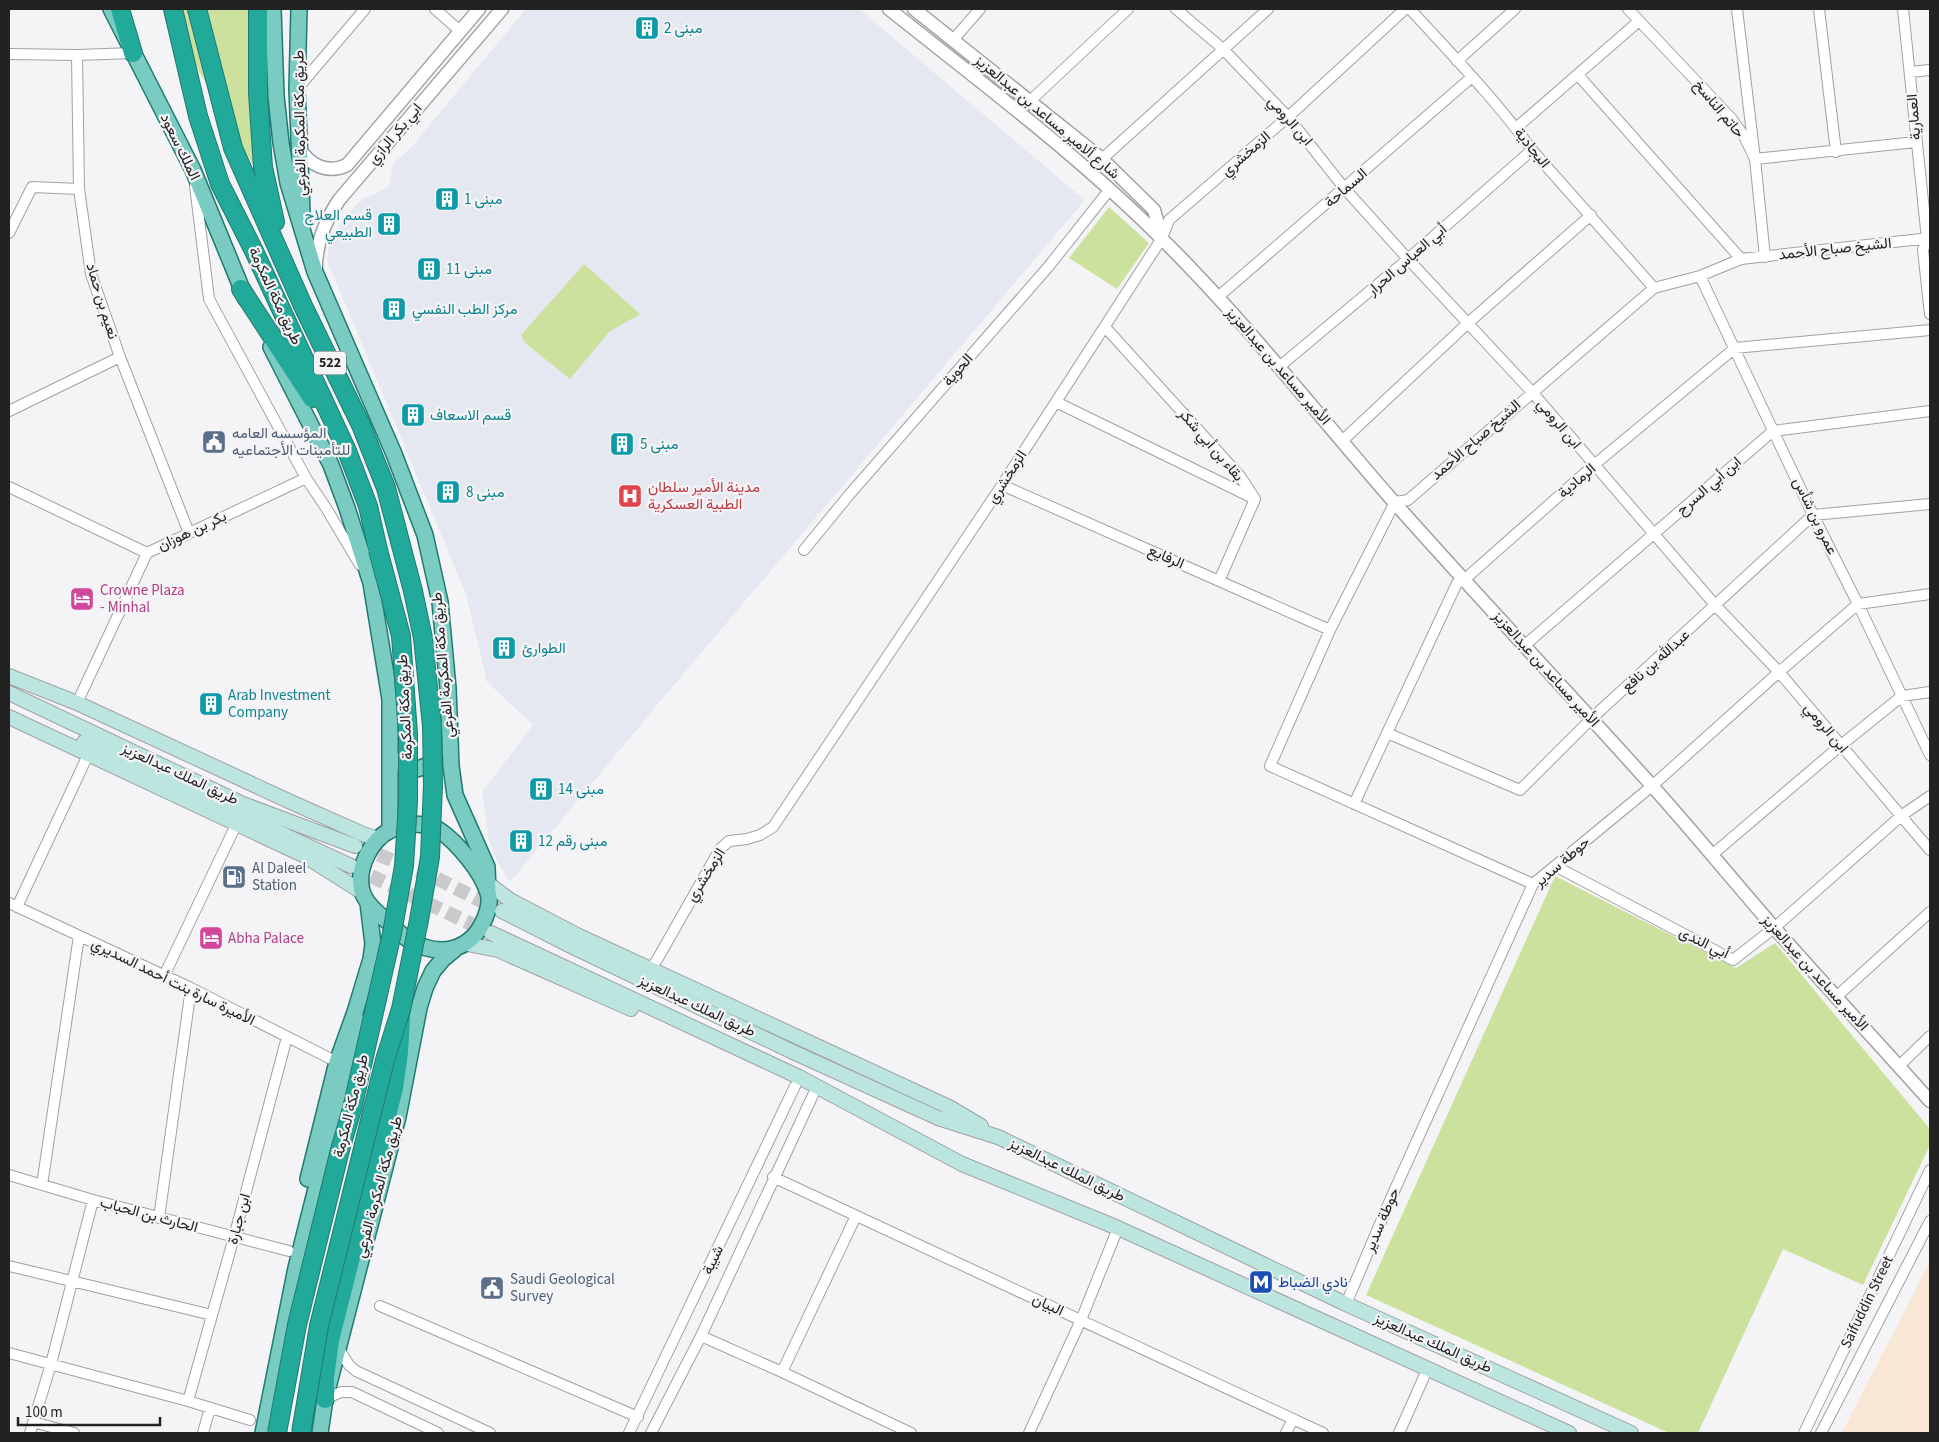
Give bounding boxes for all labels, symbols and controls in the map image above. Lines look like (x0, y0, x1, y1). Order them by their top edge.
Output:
building icon: مبنى 2 (634, 15, 660, 41)
place label: مبنى 2 (664, 18, 702, 39)
street label: طريق مكة المكرمة الفرعي (288, 49, 314, 196)
street label: شارع ألامير مساعد بن عبدالعزيز (969, 49, 1124, 184)
street label: حاتم الناسخ (1688, 75, 1750, 143)
street label: ابن الرومي (1261, 92, 1318, 152)
street label: العمارية (1902, 93, 1926, 141)
street label: ابي بكر الرازي (363, 99, 429, 171)
street label: الملك سعود (155, 110, 205, 184)
street label: البجادية (1509, 123, 1555, 173)
street label: الزمخشري (1217, 126, 1277, 183)
street label: السماحة (1320, 163, 1372, 213)
building icon: مبنى 1 (434, 186, 460, 212)
place label: مبنى 1 (464, 189, 502, 210)
place label: قسم العلاج الطبيعي (305, 205, 372, 245)
building icon: قسم العلاج الطبيعي (376, 211, 402, 237)
street label: أبي العباس الحرار (1362, 219, 1453, 303)
street label: الشيخ صباح الأحمد (1778, 233, 1892, 265)
street label: طريق مكة المكرمة (243, 244, 307, 349)
building icon: مبنى 11 (416, 256, 442, 282)
place label: مبنى 11 (446, 259, 492, 280)
street label: نعيم بن حماد (80, 260, 124, 342)
building icon: مركز الطب النفسي (381, 296, 407, 322)
place label: مركز الطب النفسي (412, 299, 517, 322)
street label: الأمير مساعد بن عبدالعزيز (1220, 302, 1335, 430)
street label: الحوية (938, 349, 978, 391)
road number: 522 (314, 352, 346, 374)
street label: ابن الرومي (1530, 394, 1586, 455)
street label: الشيخ صباح الأحمد (1426, 395, 1526, 485)
building icon: قسم الاسعاف (400, 402, 426, 428)
street label: بقاء بن أبي شكر (1171, 403, 1249, 487)
place label: قسم الاسعاف (430, 405, 512, 426)
place label: المؤسسه العامه للتأمينات الأجتماعيه (232, 423, 350, 461)
public building icon: المؤسسه العامه للتأمينات الأجتماعيه (201, 429, 227, 455)
building icon: مبنى 5 (609, 431, 635, 457)
place label: مبنى 5 (640, 434, 678, 455)
street label: الزمخشري (982, 446, 1034, 509)
street label: ابن أبي السرح (1672, 452, 1747, 522)
street label: الرمادية (1554, 459, 1600, 503)
street label: عمرو بن شأس (1787, 474, 1843, 558)
place label: مدينة الأمير سلطان الطبية العسكرية (648, 477, 760, 515)
building icon: مبنى 8 (435, 479, 461, 505)
place label: مبنى 8 (466, 482, 504, 503)
hospital icon: مدينة الأمير سلطان الطبية العسكرية (617, 483, 643, 509)
street label: بكر بن هوزان (154, 506, 230, 556)
street label: الرفايع (1144, 540, 1188, 574)
place label: Crowne Plaza - Minhal (100, 580, 185, 618)
hotel icon: Crowne Plaza - Minhal (69, 586, 95, 612)
street label: طريق مكة المكرمة الفرعي (426, 591, 462, 739)
street label: الأمير مساعد بن عبدالعزيز (1487, 605, 1604, 732)
street label: عبدالله بن نافع (1617, 625, 1695, 697)
building icon: الطوارئ (491, 635, 517, 661)
place label: الطوارئ (522, 638, 566, 659)
street label: طريق مكة المكرمة (392, 653, 418, 760)
place label: Arab Investment Company (228, 685, 331, 723)
building icon: Arab Investment Company (198, 691, 224, 717)
street label: ابن الرومي (1797, 698, 1853, 759)
street label: طريق الملك عبدالعزيز (117, 737, 242, 810)
building icon: مبنى 14 (528, 776, 554, 802)
place label: مبنى 14 (558, 779, 604, 800)
building icon: مبنى رقم 12 (508, 828, 534, 854)
place label: مبنى رقم 12 (538, 831, 607, 852)
street label: حوطة سدير (1529, 832, 1595, 893)
street label: الزمخشري (681, 844, 732, 907)
place label: Al Daleel Station (252, 858, 306, 896)
fuel station icon: Al Daleel Station (221, 864, 247, 890)
street label: الأمير مساعد بن عبدالعزيز (1756, 909, 1873, 1036)
street label: أبي الندى (1674, 922, 1733, 966)
hotel icon: Abha Palace (198, 925, 224, 951)
place label: Abha Palace (228, 928, 304, 949)
street label: الأميرة سارة بنت أحمد السديري (87, 933, 258, 1033)
street label: طريق الملك عبدالعزيز (634, 969, 759, 1042)
street label: طريق مكة المكرمة (328, 1052, 374, 1160)
street label: طريق مكة المكرمة الفرعي (350, 1113, 410, 1261)
street label: طريق الملك عبدالعزيز (1005, 1132, 1129, 1207)
street label: حوطة سدير (1359, 1185, 1405, 1256)
street label: ابن جبارة (222, 1191, 256, 1247)
street label: الحارث بن الحباب (98, 1192, 200, 1238)
street label: شيبة (697, 1242, 729, 1278)
street label: Saifuddin Street (1835, 1252, 1899, 1352)
place label: Saudi Geological Survey (510, 1269, 615, 1307)
metro station icon: نادي الضباط (1248, 1269, 1274, 1295)
place label: نادي الضباط (1278, 1272, 1348, 1295)
public building icon: Saudi Geological Survey (479, 1275, 505, 1301)
street label: البيان (1029, 1289, 1067, 1321)
street label: طريق الملك عبدالعزيز (1370, 1307, 1495, 1378)
scale bar (18, 1394, 160, 1426)
text: 100 m (25, 1402, 63, 1423)

